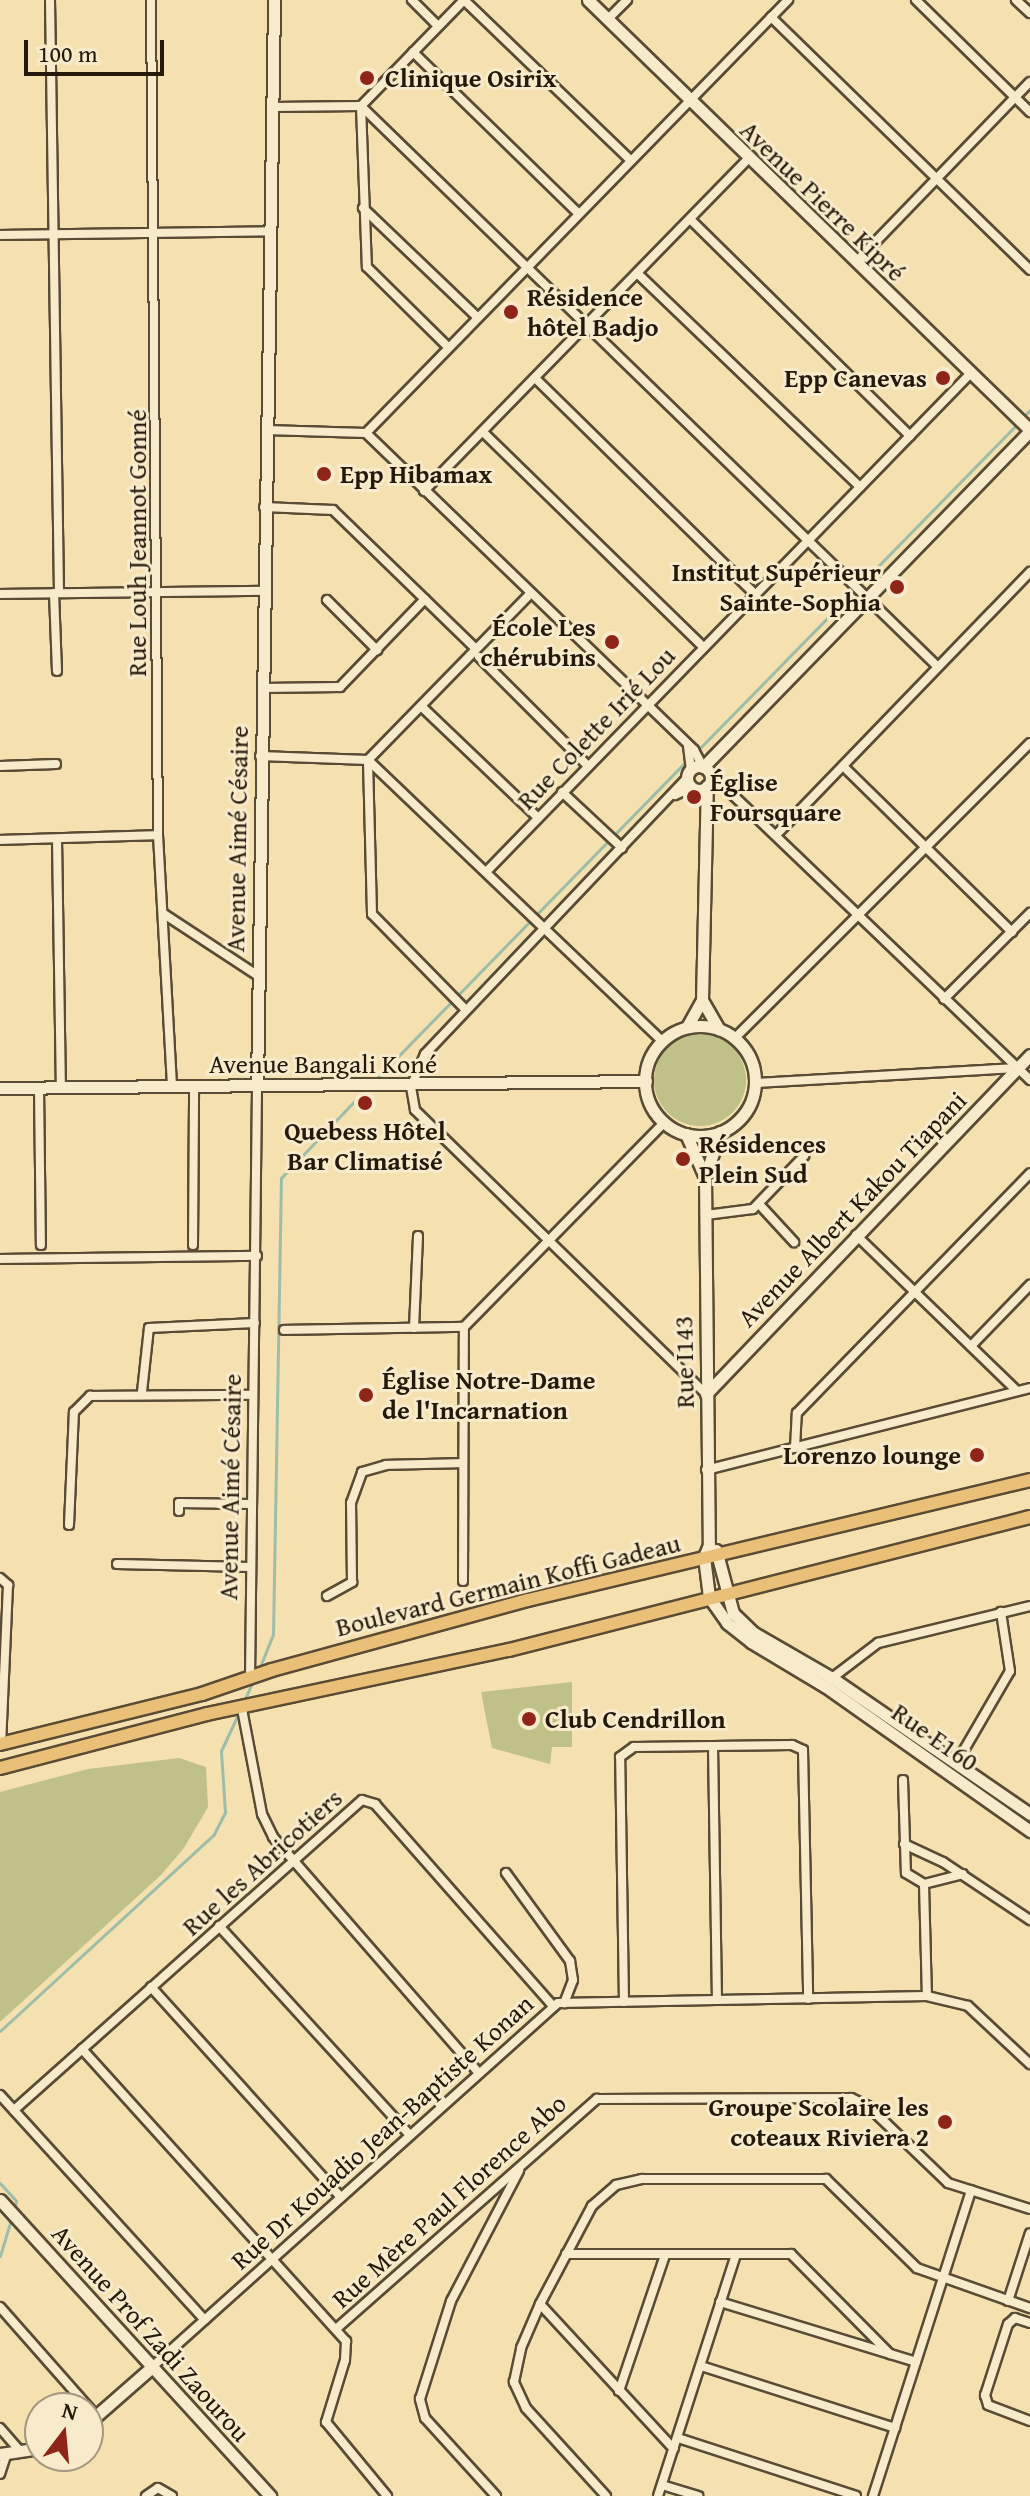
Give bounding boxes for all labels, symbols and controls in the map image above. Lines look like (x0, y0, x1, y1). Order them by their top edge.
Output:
scale bar (28, 24, 168, 74)
text: 100 m (38, 36, 98, 71)
place label: Clinique Osirix (385, 62, 557, 94)
marker: Clinique Osirix (356, 67, 378, 89)
street label: Avenue Pierre Kipré (734, 114, 912, 288)
place label: Résidence hôtel Badjo (527, 281, 658, 342)
marker: Résidence hôtel Badjo (502, 303, 520, 321)
place label: Epp Canevas (784, 362, 927, 394)
marker: Epp Canevas (934, 369, 952, 387)
street label: Rue Louh Jeannot Gonné (121, 409, 153, 677)
place label: Epp Hibamax (340, 458, 492, 490)
marker: Epp Hibamax (315, 465, 333, 483)
place label: Institut Supérieur Sainte-Sophia (672, 556, 881, 618)
marker: Institut Supérieur Sainte-Sophia (888, 578, 906, 596)
place label: École Les chérubins (481, 611, 596, 672)
marker: École Les chérubins (603, 633, 621, 651)
street label: Rue Colette Irié Lou (510, 640, 682, 816)
street label: Avenue Aimé Césaire (219, 725, 255, 953)
place label: Église Foursquare (710, 766, 841, 828)
marker: Église Foursquare (685, 788, 703, 806)
street label: Avenue Bangali Koné (209, 1048, 437, 1080)
street label: Avenue Albert Kakou Tiapani (731, 1085, 973, 1333)
marker: Quebess Hôtel Bar Climatisé (356, 1094, 374, 1112)
place label: Quebess Hôtel Bar Climatisé (284, 1115, 446, 1176)
place label: Résidences Plein Sud (699, 1128, 826, 1190)
marker: Résidences Plein Sud (674, 1150, 692, 1168)
street label: Rue I143 (668, 1315, 700, 1409)
place label: Église Notre-Dame de l'Incarnation (382, 1364, 595, 1426)
street label: Avenue Aimé Césaire (212, 1373, 248, 1601)
marker: Église Notre-Dame de l'Incarnation (357, 1386, 375, 1404)
place label: Lorenzo lounge (783, 1439, 961, 1471)
marker: Lorenzo lounge (968, 1446, 986, 1464)
street label: Boulevard Germain Koffi Gadeau (332, 1527, 684, 1643)
street label: Rue E160 (886, 1696, 984, 1778)
place label: Club Cendrillon (545, 1703, 726, 1735)
marker: Club Cendrillon (520, 1710, 538, 1728)
street label: Rue les Abricotiers (176, 1782, 348, 1942)
street label: Rue Dr Kouadio Jean-Baptiste Konan (225, 1988, 539, 2276)
street label: Rue Mère Paul Florence Abo (325, 2088, 573, 2314)
place label: Groupe Scolaire les coteaux Riviera 2 (709, 2091, 929, 2152)
marker: Groupe Scolaire les coteaux Riviera 2 (936, 2113, 954, 2131)
street label: Avenue Prof Zadi Zaourou (45, 2218, 257, 2448)
north arrow (24, 2392, 104, 2472)
text: N (59, 2393, 82, 2428)

